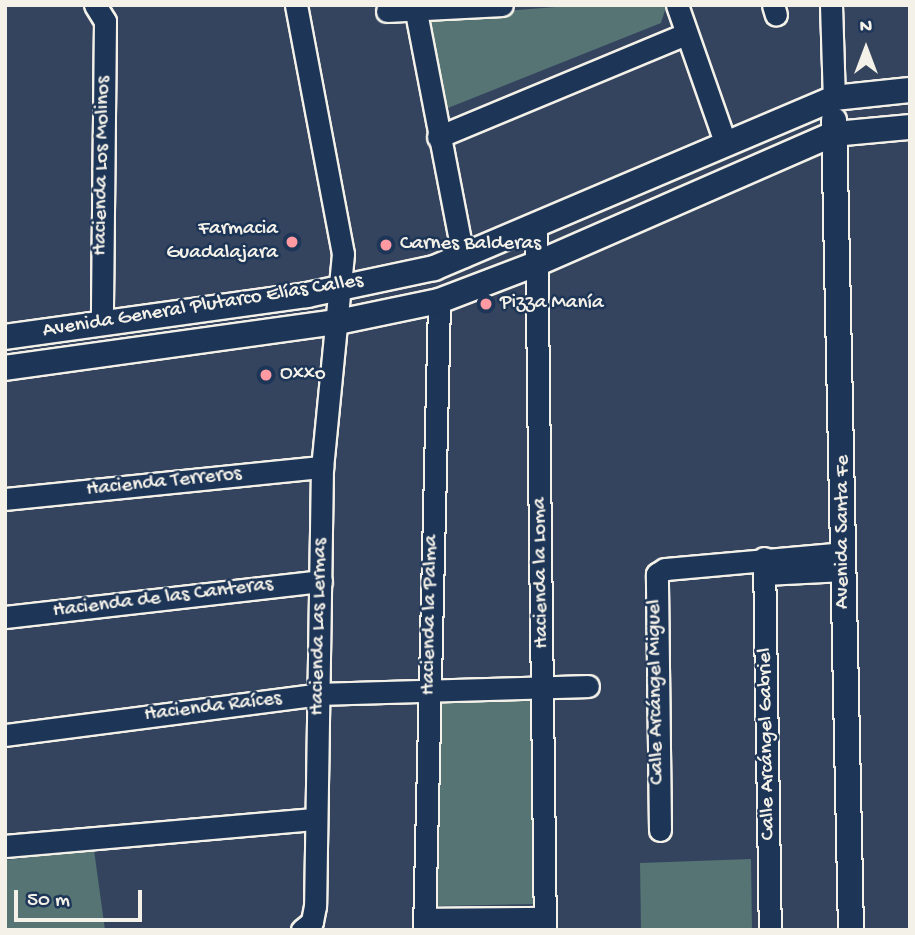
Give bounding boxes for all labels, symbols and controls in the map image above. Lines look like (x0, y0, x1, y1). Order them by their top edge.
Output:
north arrow (831, 14, 901, 84)
text: N (860, 16, 872, 39)
street label: Hacienda Los Molinos (89, 76, 117, 256)
place label: Farmacia Guadalajara (166, 217, 278, 267)
place label: Carnes Balderas (400, 232, 541, 258)
marker: Farmacia Guadalajara (284, 234, 300, 250)
marker: Carnes Balderas (378, 237, 394, 253)
street label: Avenida General Plutarco Elías Calles (41, 269, 365, 345)
place label: Pizza Manía (500, 291, 604, 317)
marker: Pizza Manía (478, 296, 494, 312)
place label: Oxxo (280, 362, 326, 388)
marker: Oxxo (258, 367, 274, 383)
street label: Avenida Santa Fe (831, 455, 857, 609)
street label: Hacienda Terreros (85, 462, 243, 504)
street label: Hacienda la Loma (528, 497, 556, 649)
street label: Hacienda la Palma (417, 534, 445, 696)
street label: Hacienda Las Lermas (306, 538, 334, 716)
street label: Hacienda de las Canteras (52, 573, 274, 625)
street label: Calle Arcángel Miguel (643, 599, 671, 785)
street label: Calle Arcángel Gabriel (754, 648, 782, 840)
street label: Hacienda Raíces (143, 687, 283, 729)
scale bar (18, 876, 145, 920)
text: 50 m (27, 889, 70, 914)

